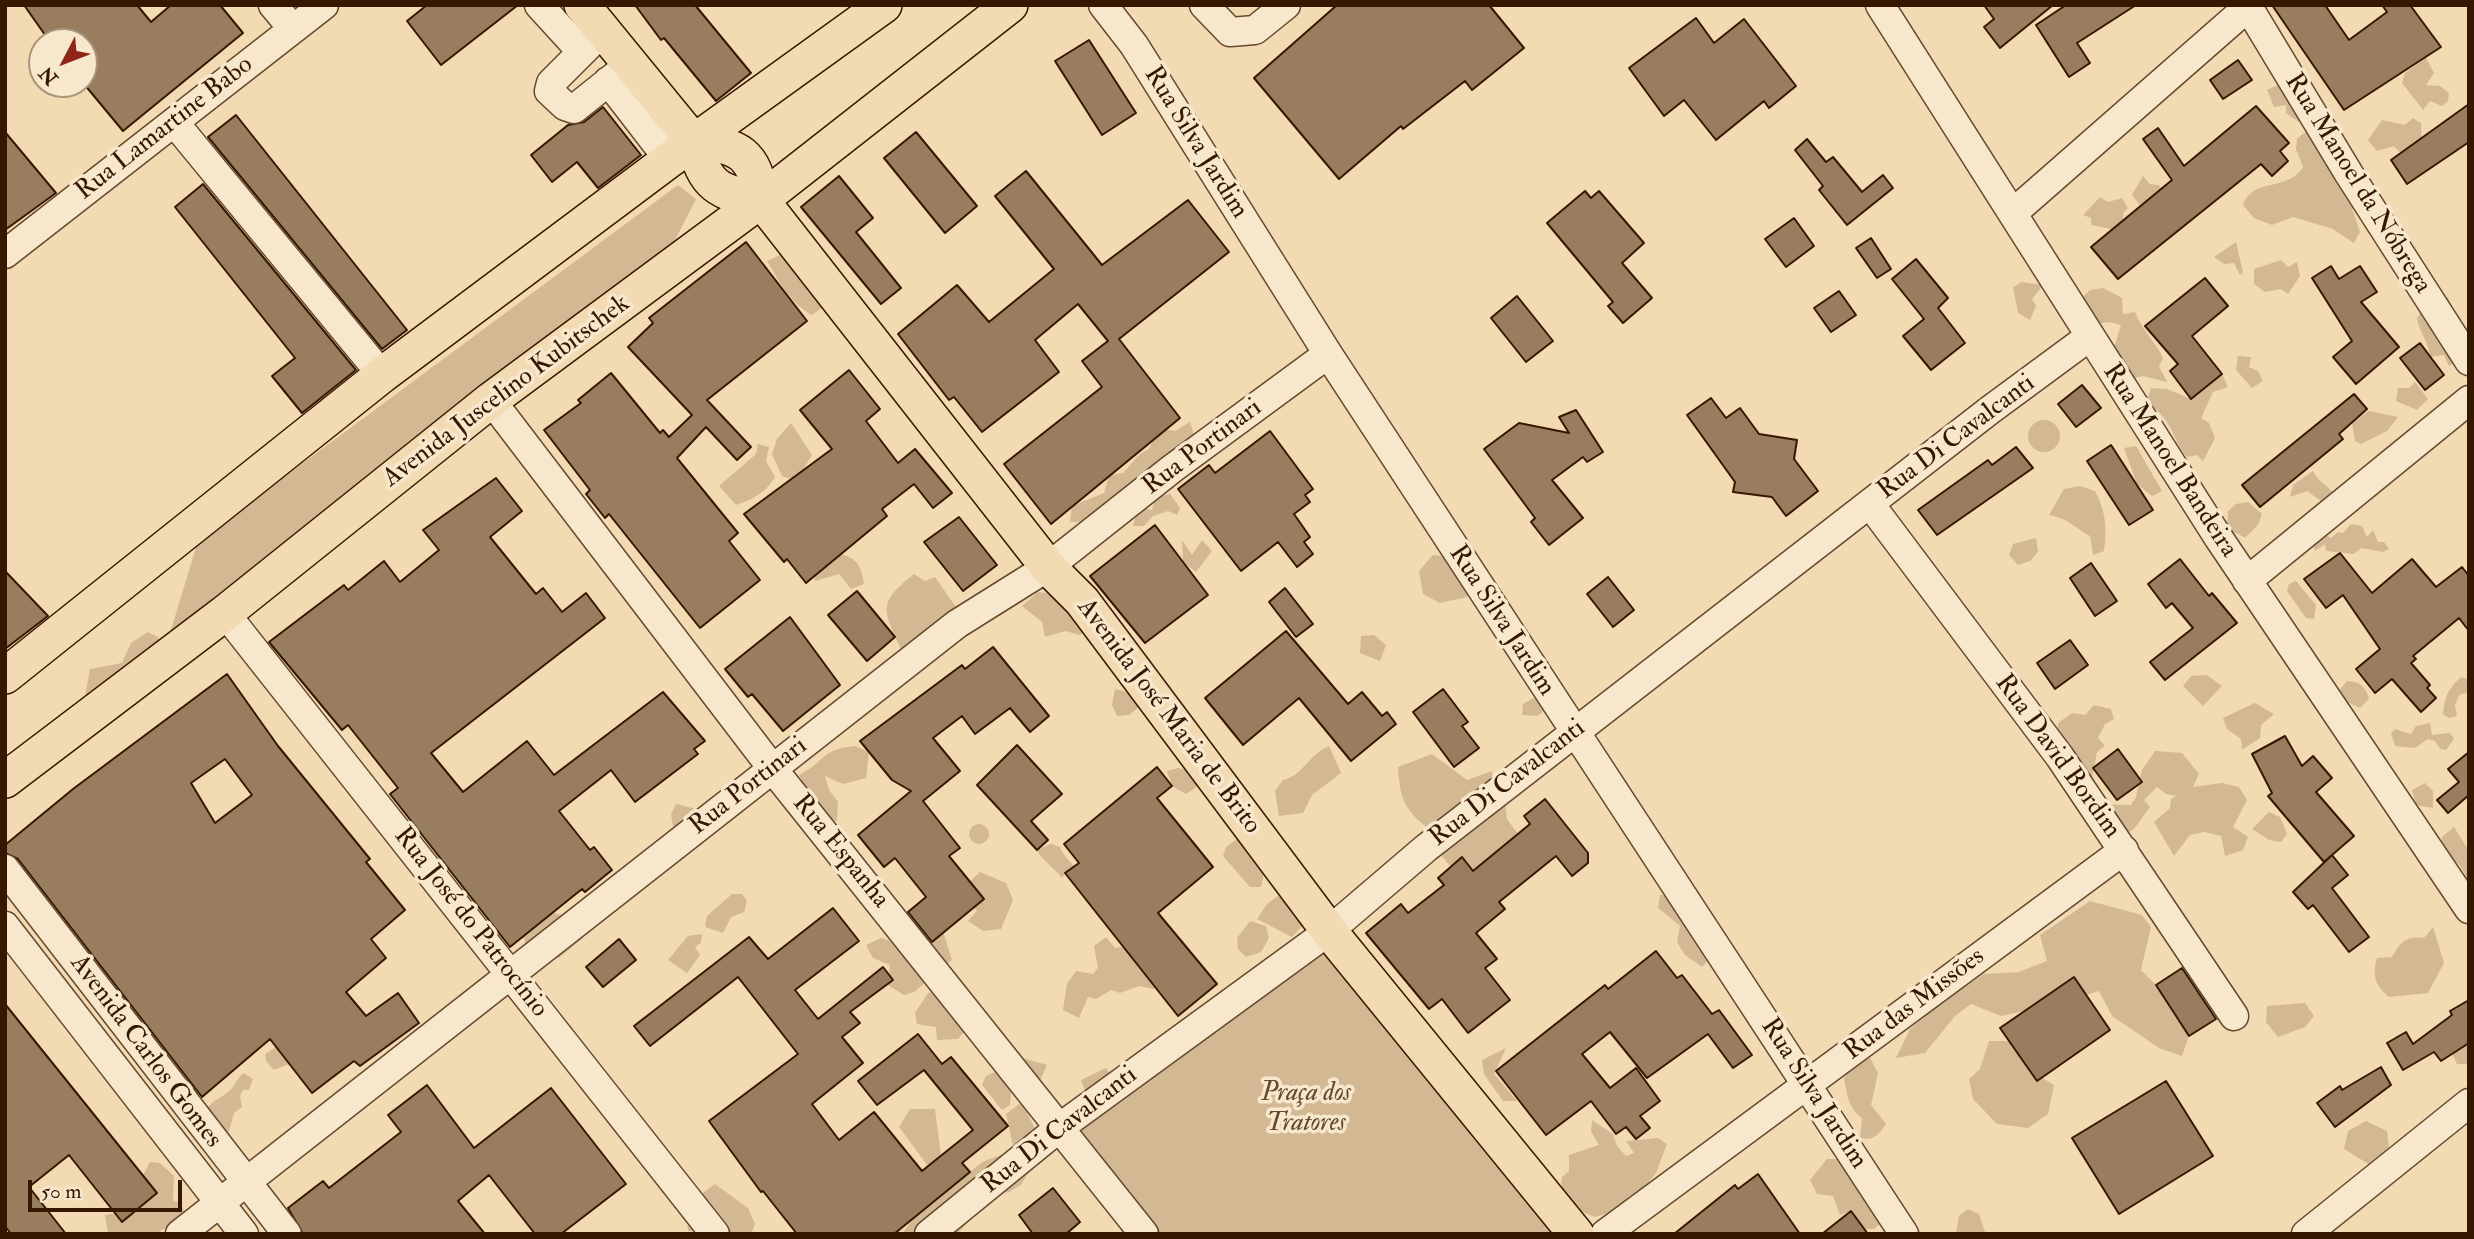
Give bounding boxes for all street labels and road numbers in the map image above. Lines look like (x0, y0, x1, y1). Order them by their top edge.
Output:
street label: Rua Lamartine Babo (70, 50, 260, 208)
street label: Rua Silva Jardim (1136, 61, 1254, 225)
street label: Rua Manoel da Nóbrega (2277, 68, 2437, 300)
street label: Avenida Juscelino Kubitschek (377, 289, 637, 495)
street label: Rua Manoel Bandeira (2095, 358, 2243, 564)
street label: Rua Di Cavalcanti (1872, 369, 2042, 507)
street label: Rua Portinari (1137, 393, 1269, 503)
street label: Rua Silva Jardim (1441, 540, 1561, 702)
street label: Avenida José Maria de Brito (1069, 593, 1267, 841)
street label: Rua David Bordim (1987, 669, 2127, 845)
street label: Rua Di Cavalcanti (1424, 714, 1592, 854)
street label: Rua Portinari (684, 731, 814, 843)
street label: Rua Espanha (785, 789, 895, 915)
street label: Rua José do Patrocínio (386, 822, 554, 1024)
street label: Rua das Missões (1839, 942, 1991, 1068)
street label: Avenida Carlos Gomes (62, 949, 228, 1155)
street label: Rua Silva Jardim (1753, 1013, 1873, 1175)
street label: Rua Di Cavalcanti (976, 1061, 1144, 1201)

